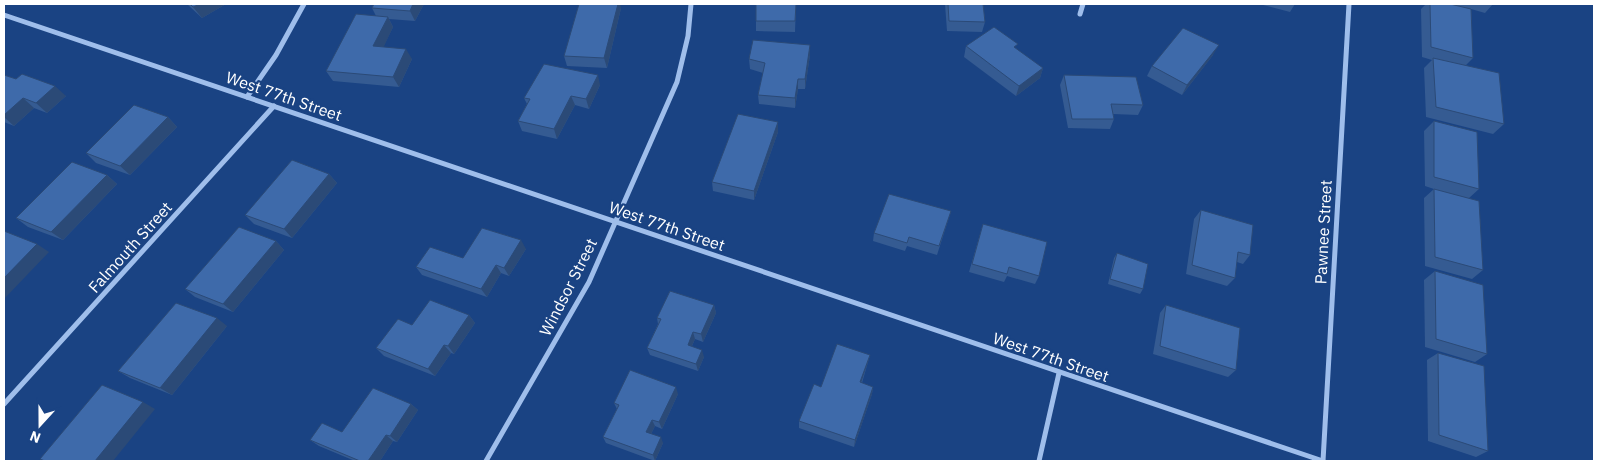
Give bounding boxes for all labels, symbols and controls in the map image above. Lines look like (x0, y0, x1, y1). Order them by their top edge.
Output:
street label: West 77th Street (223, 67, 345, 125)
street label: Pawnee Street (1310, 179, 1336, 285)
street label: Falmouth Street (84, 197, 176, 297)
street label: West 77th Street (606, 197, 728, 255)
street label: Windsor Street (535, 235, 601, 339)
street label: West 77th Street (990, 328, 1112, 386)
north arrow (15, 400, 65, 450)
text: N (27, 427, 43, 447)

